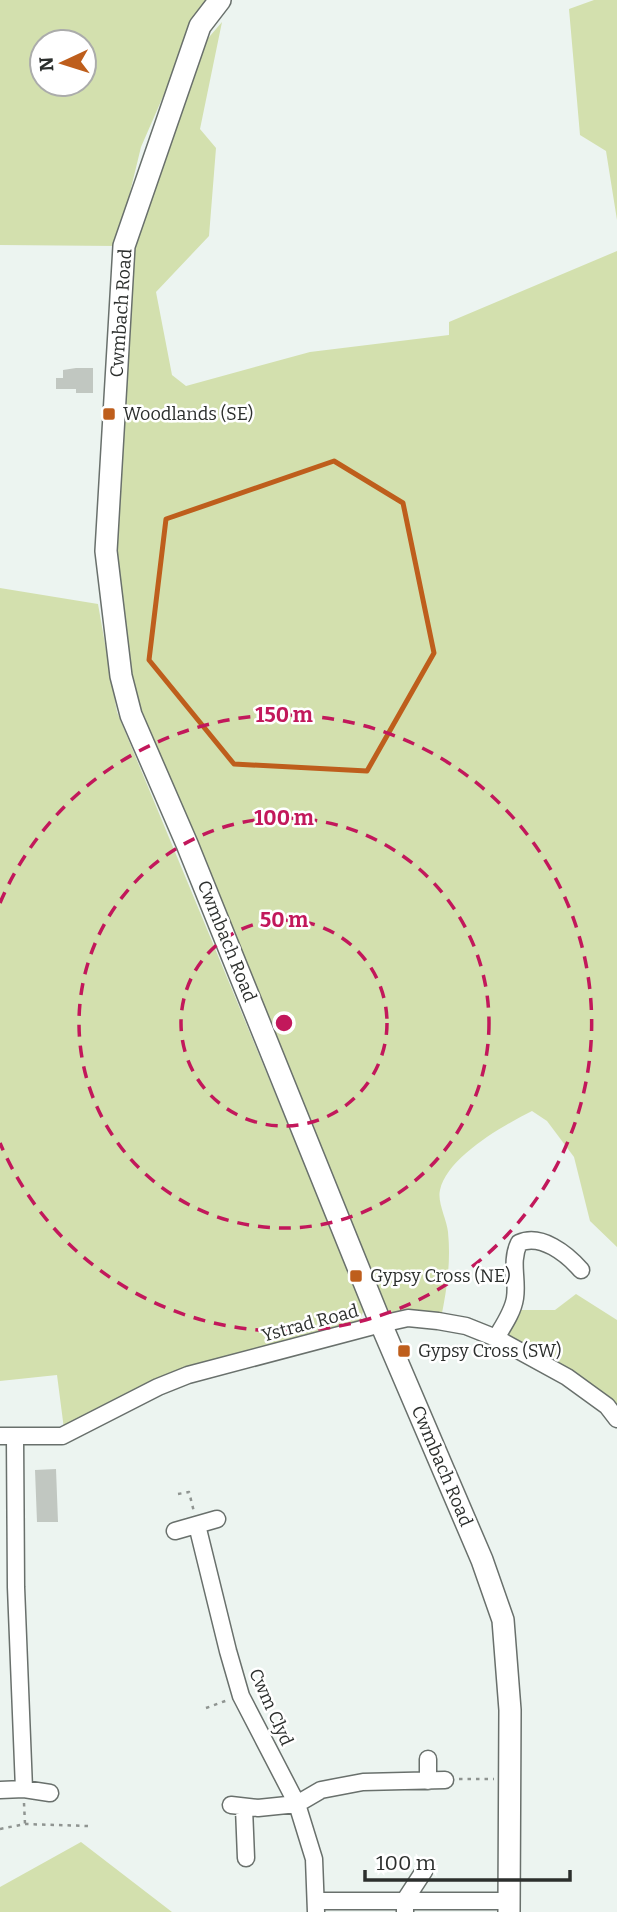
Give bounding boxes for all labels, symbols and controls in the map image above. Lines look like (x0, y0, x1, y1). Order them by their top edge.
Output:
north arrow (28, 28, 98, 98)
text: N (35, 56, 59, 72)
street label: Cwmbach Road (106, 248, 136, 378)
place label: Woodlands (SE) (123, 403, 253, 425)
marker: Woodlands (SE) (101, 406, 117, 422)
text: 150 m (255, 702, 313, 728)
text: 100 m (254, 805, 314, 831)
street label: Cwmbach Road (193, 877, 261, 1005)
text: 50 m (260, 907, 308, 933)
centre of rings (272, 1011, 296, 1035)
place label: Gypsy Cross (NE) (370, 1265, 511, 1287)
marker: Gypsy Cross (NE) (348, 1268, 364, 1284)
street label: Ystrad Road (259, 1299, 361, 1346)
place label: Gypsy Cross (SW) (418, 1340, 562, 1362)
marker: Gypsy Cross (SW) (396, 1343, 412, 1359)
street label: Cwmbach Road (407, 1402, 477, 1530)
street label: Cwm Clyd (244, 1665, 298, 1749)
scale bar (365, 1839, 570, 1883)
text: 100 m (376, 1850, 436, 1876)

